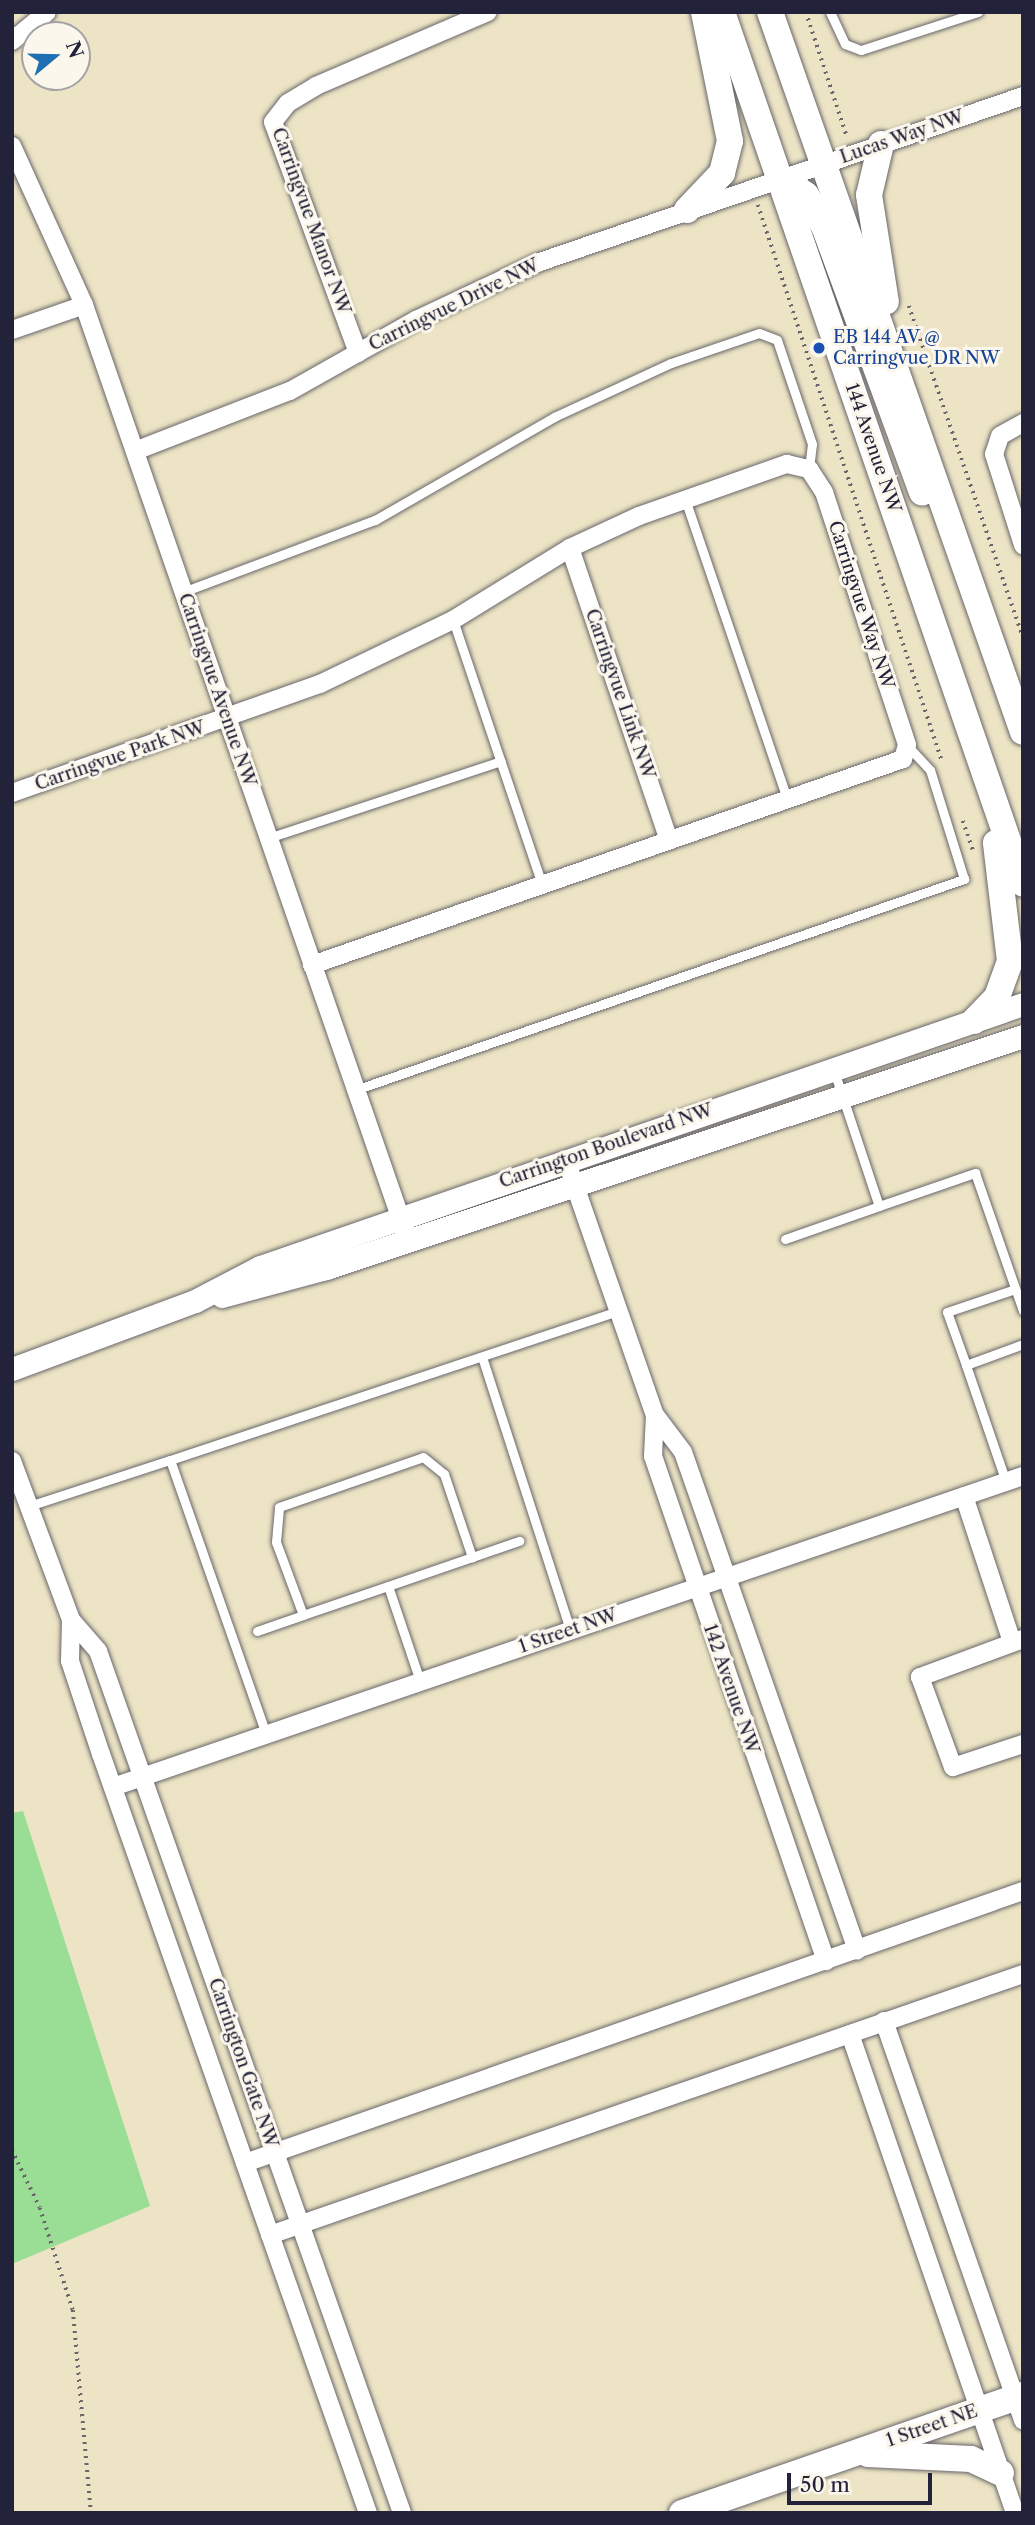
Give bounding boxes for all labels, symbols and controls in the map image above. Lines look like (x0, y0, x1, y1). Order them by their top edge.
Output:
north arrow (21, 21, 91, 91)
text: N (61, 38, 88, 61)
street label: Lucas Way NW (837, 105, 967, 169)
street label: Carringvue Manor NW (267, 125, 355, 317)
street label: Carringvue Drive NW (365, 254, 543, 356)
place label: EB 144 AV @ Carringvue DR NW (833, 327, 1000, 370)
marker: EB 144 AV @ Carringvue DR NW (811, 340, 827, 356)
street label: 144 Avenue NW (841, 380, 905, 516)
street label: Carringvue Way NW (823, 517, 899, 693)
street label: Carringvue Avenue NW (174, 590, 260, 790)
street label: Carringvue Link NW (581, 606, 659, 782)
street label: Carringvue Park NW (32, 717, 208, 795)
street label: Carrington Boulevard NW (496, 1099, 716, 1193)
street label: 1 Street NW (516, 1604, 620, 1658)
street label: 142 Avenue NW (699, 1621, 763, 1757)
street label: Carrington Gate NW (204, 1975, 282, 2151)
street label: 1 Street NE (883, 2400, 981, 2452)
scale bar (790, 2458, 935, 2502)
text: 50 m (800, 2472, 850, 2497)

